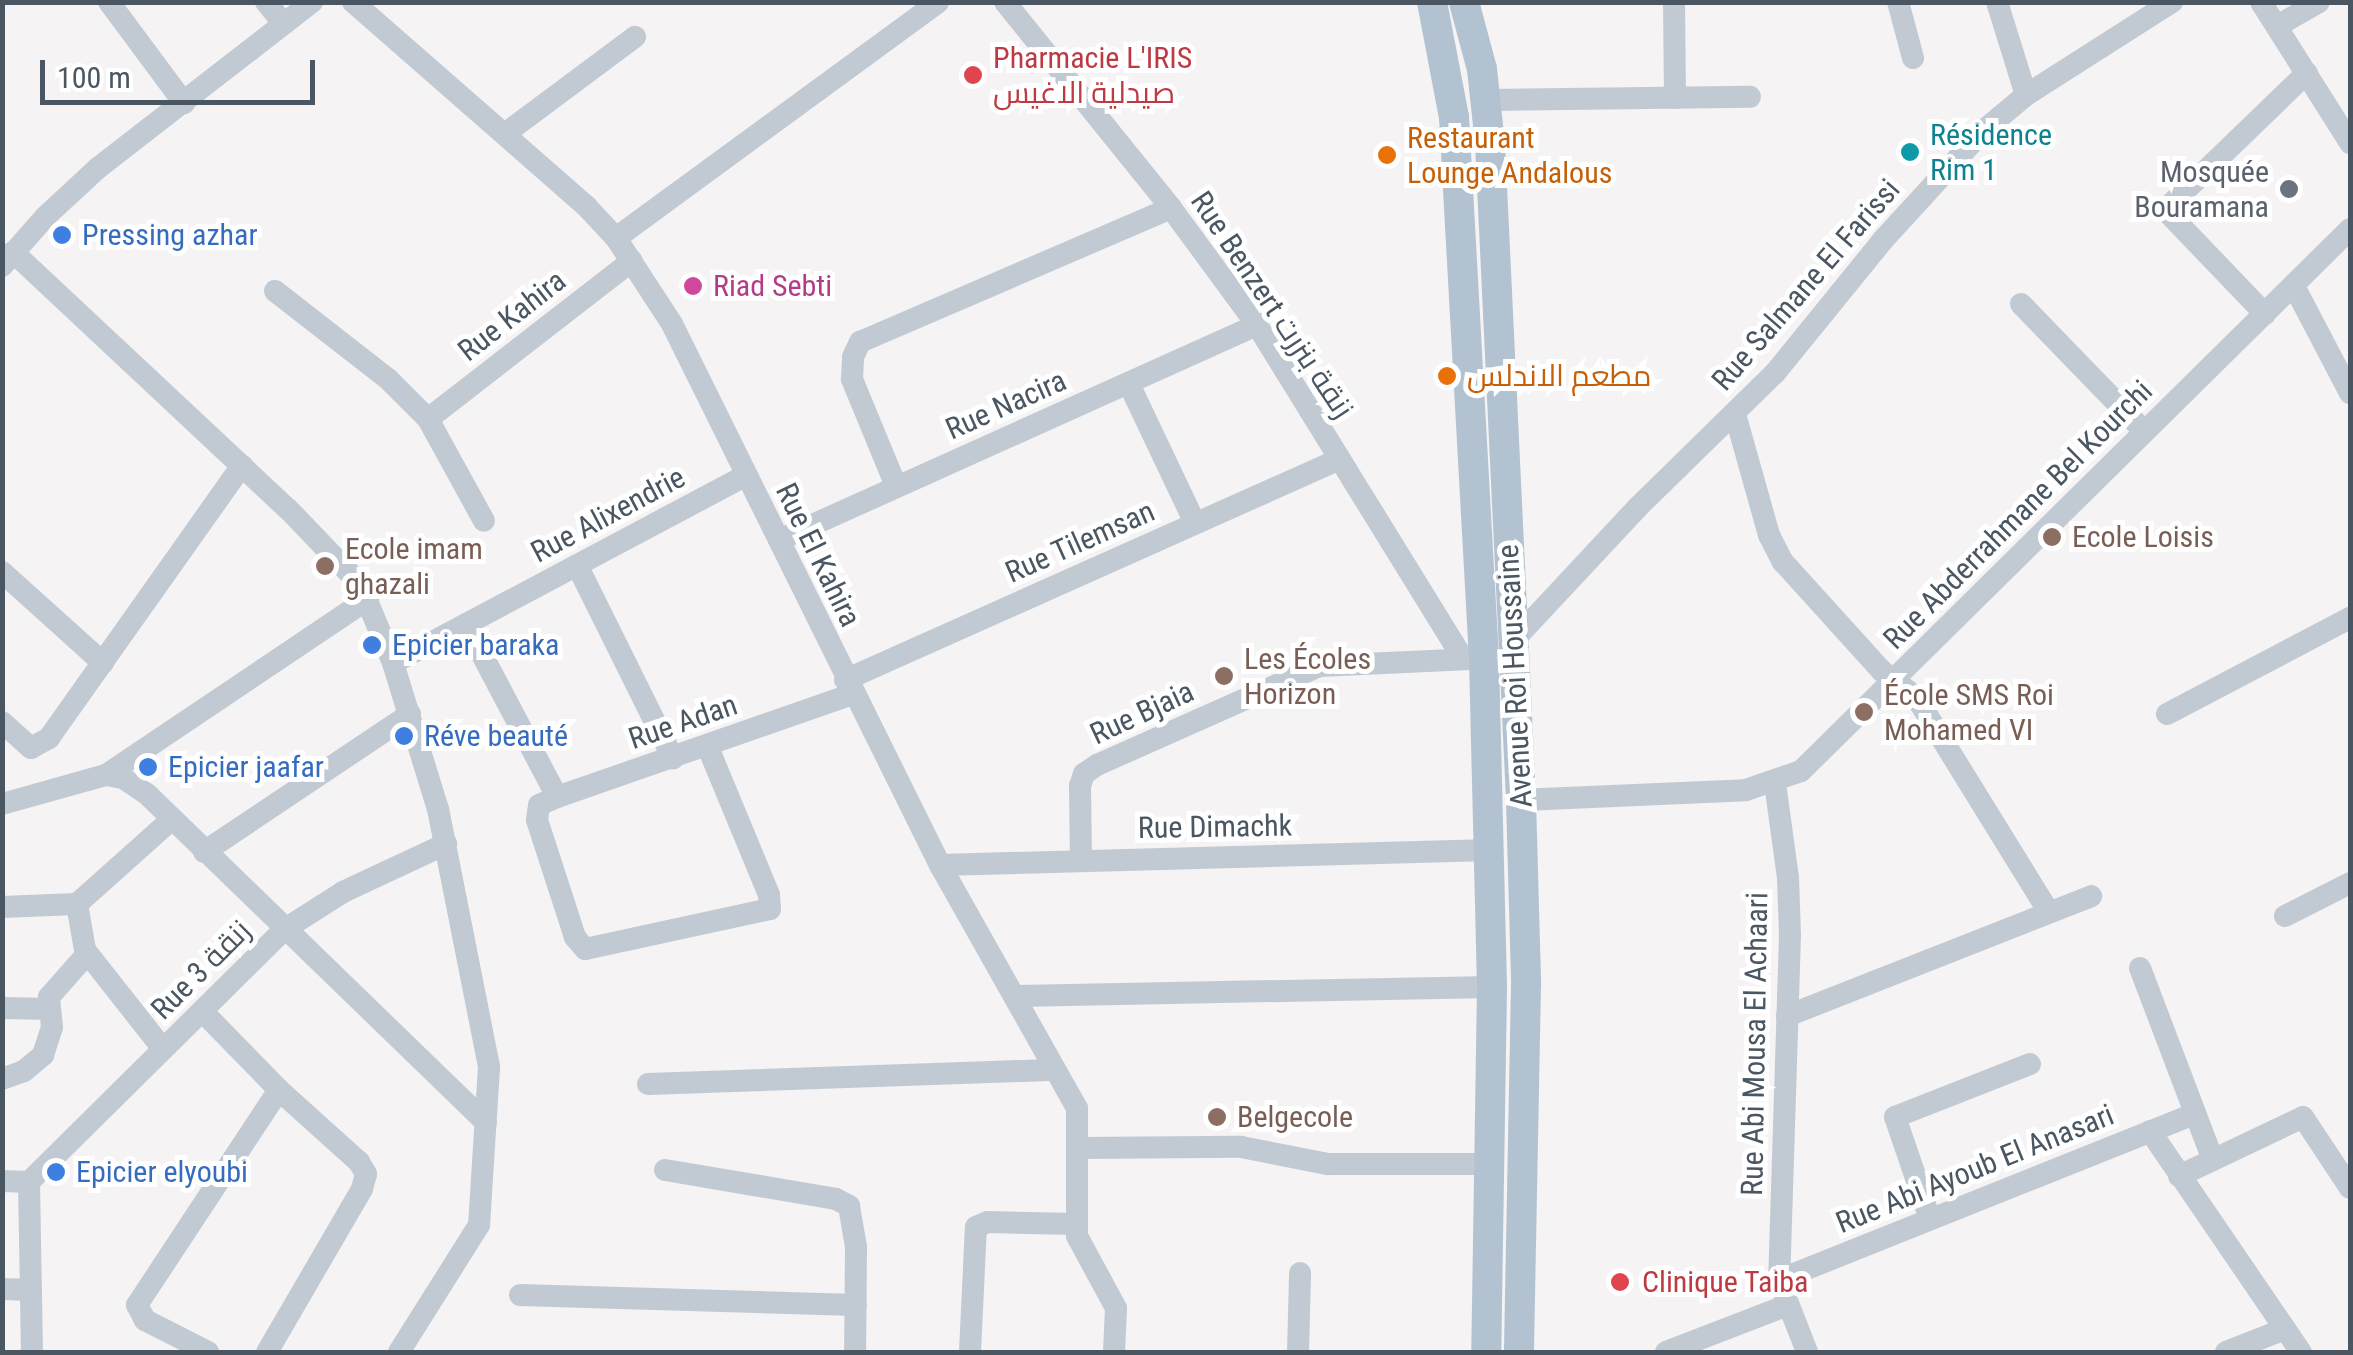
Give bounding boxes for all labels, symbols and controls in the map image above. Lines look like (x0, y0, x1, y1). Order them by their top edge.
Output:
scale bar (45, 40, 320, 102)
place label: Pharmacie L'IRIS صيدلية الاغيس (993, 40, 1192, 110)
text: 100 m (57, 60, 131, 95)
marker: Pharmacie L'IRIS صيدلية الاغيس (962, 64, 984, 86)
place label: Résidence Rim 1 (1930, 117, 2052, 188)
place label: Restaurant Lounge Andalous (1407, 120, 1612, 190)
marker: Résidence Rim 1 (1899, 141, 1921, 163)
marker: Restaurant Lounge Andalous (1376, 144, 1398, 166)
place label: Mosquée Bouramana (2134, 154, 2269, 224)
street label: Rue Salmane El Farissi (1705, 172, 1907, 398)
marker: Mosquée Bouramana (2278, 178, 2300, 200)
street label: Rue Benzert زنقة بنزرت (1183, 185, 1361, 425)
place label: Pressing azhar (82, 217, 258, 253)
marker: Pressing azhar (51, 224, 73, 246)
street label: Rue Kahira (451, 263, 573, 369)
place label: Riad Sebti (713, 268, 832, 304)
marker: Riad Sebti (682, 275, 704, 297)
place label: مطعم الاندلس (1467, 358, 1652, 394)
street label: Rue Nacira (940, 363, 1072, 447)
marker: مطعم الاندلس (1436, 365, 1458, 387)
street label: Rue Abderrahmane Bel Kourchi (1876, 373, 2160, 657)
street label: Rue Alixendrie (525, 459, 691, 571)
street label: Rue El Kahira (768, 477, 868, 633)
street label: Rue Tilemsan (1000, 493, 1160, 591)
place label: Ecole Loisis (2072, 519, 2214, 555)
marker: Ecole Loisis (2041, 526, 2063, 548)
place label: Ecole imam ghazali (345, 531, 483, 602)
street label: Avenue Roi Houssaine (1490, 544, 1540, 808)
marker: Ecole imam ghazali (314, 555, 336, 577)
place label: Epicier baraka (392, 627, 559, 663)
marker: Epicier baraka (361, 634, 383, 656)
place label: Les Écoles Horizon (1244, 641, 1371, 712)
marker: Les Écoles Horizon (1213, 665, 1235, 687)
street label: Rue Bjaia (1085, 673, 1199, 753)
place label: École SMS Roi Mohamed VI (1884, 677, 2054, 748)
street label: Rue Adan (624, 687, 742, 757)
marker: École SMS Roi Mohamed VI (1853, 701, 1875, 723)
place label: Réve beauté (424, 718, 568, 754)
marker: Réve beauté (393, 725, 415, 747)
place label: Epicier jaafar (168, 749, 324, 785)
marker: Epicier jaafar (137, 756, 159, 778)
street label: Rue Dimachk (1138, 808, 1292, 846)
street label: Rue Abi Mousa El Achaari (1734, 892, 1776, 1196)
street label: Rue 3 زنقة (144, 913, 258, 1027)
street label: Rue Abi Ayoub El Anasari (1831, 1097, 2119, 1241)
place label: Belgecole (1237, 1099, 1353, 1135)
marker: Belgecole (1206, 1106, 1228, 1128)
place label: Epicier elyoubi (76, 1154, 248, 1190)
marker: Epicier elyoubi (45, 1161, 67, 1183)
place label: Clinique Taiba (1642, 1264, 1809, 1300)
marker: Clinique Taiba (1607, 1269, 1633, 1295)

